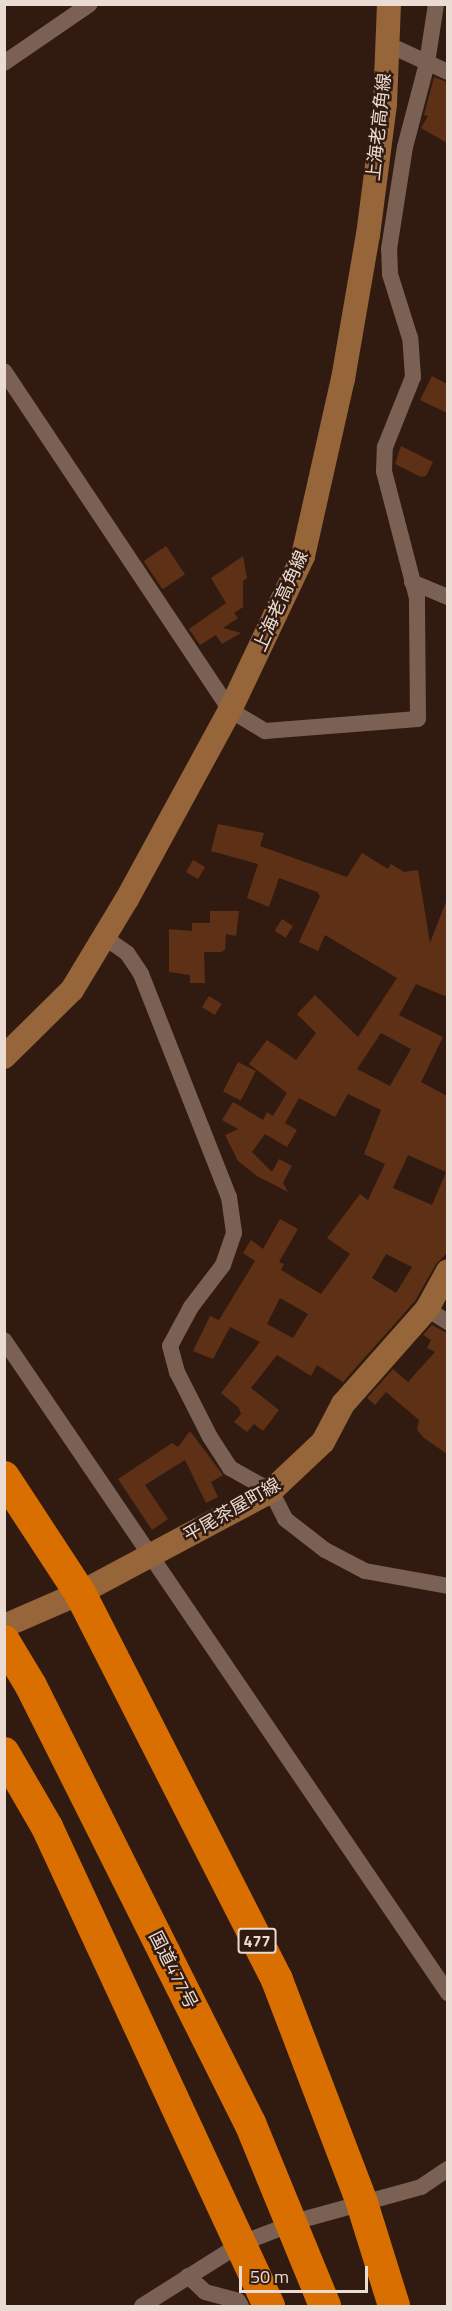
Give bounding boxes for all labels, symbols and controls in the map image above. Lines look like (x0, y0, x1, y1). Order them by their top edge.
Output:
street label: 上海老高角線 (363, 72, 395, 182)
street label: 上海老高角線 (249, 547, 313, 655)
street label: 平尾茶屋町線 (180, 1474, 284, 1546)
street label: 国道477号 (144, 1928, 202, 2012)
road number: 477 (238, 1928, 276, 1954)
scale bar (242, 2254, 371, 2292)
text: 50 m (250, 2263, 289, 2290)

